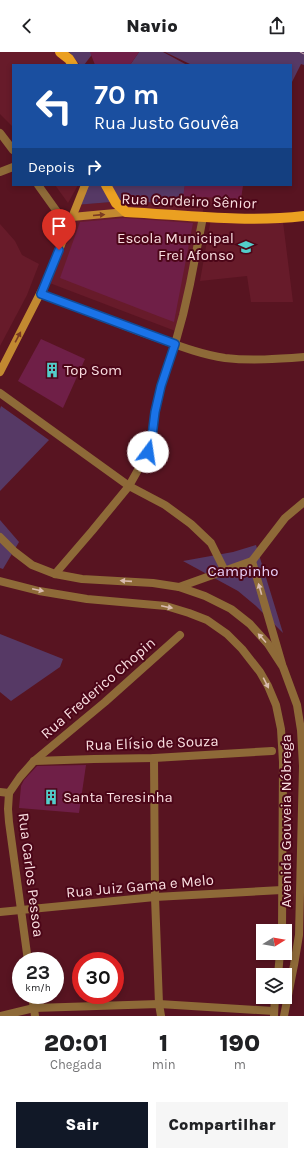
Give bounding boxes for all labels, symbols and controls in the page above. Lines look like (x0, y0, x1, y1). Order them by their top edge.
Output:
icon: back (16, 15, 38, 37)
text: Navio (126, 15, 178, 37)
icon: share (266, 15, 288, 37)
text: 70 m (94, 78, 159, 111)
icon: left (28, 80, 80, 132)
text: Rua Justo Gouvêa (94, 112, 239, 134)
icon: right (83, 156, 105, 178)
text: Depois (28, 158, 75, 176)
street label: Rua Cordeiro Sênior (121, 190, 257, 212)
pin (42, 209, 76, 250)
one-way arrow (93, 212, 105, 219)
icon: arrive (48, 215, 70, 237)
place label: Escola Municipal Frei Afonso (117, 229, 234, 264)
school or university icon: Escola Municipal Frei Afonso (237, 238, 255, 256)
one-way arrow (15, 331, 21, 343)
building icon: Top Som (43, 361, 61, 379)
place label: Top Som (64, 361, 122, 379)
position arrow (127, 431, 169, 473)
park label: Campinho (207, 562, 279, 580)
one-way arrow (120, 578, 132, 585)
one-way arrow (257, 583, 263, 595)
one-way arrow (32, 588, 44, 594)
one-way arrow (160, 604, 173, 610)
street label: Rua Frederico Chopin (37, 633, 159, 743)
one-way arrow (258, 633, 267, 643)
one-way arrow (263, 677, 269, 689)
street label: Rua Elísio de Souza (85, 732, 219, 754)
street label: Avenida Gouveia Nóbrega (277, 734, 295, 908)
building icon: Santa Teresinha (42, 788, 60, 806)
place label: Santa Teresinha (63, 788, 173, 806)
street label: Rua Carlos Pessoa (14, 812, 48, 938)
street label: Rua Juiz Gama e Melo (65, 871, 215, 901)
north arrow (256, 924, 292, 960)
map controls (256, 924, 292, 1004)
speed limit sign: 30 (72, 952, 124, 1004)
text: 23 (26, 961, 50, 984)
button: layers (256, 968, 292, 1004)
text: km/h (25, 982, 51, 994)
text: 20:01 (44, 1029, 108, 1057)
text: 1 (159, 1029, 168, 1057)
text: 190 (219, 1029, 260, 1057)
text: Chegada (50, 1057, 102, 1072)
text: min (152, 1057, 176, 1072)
text: m (234, 1057, 246, 1072)
button: Sair (16, 1102, 148, 1148)
button: Compartilhar (156, 1102, 288, 1148)

